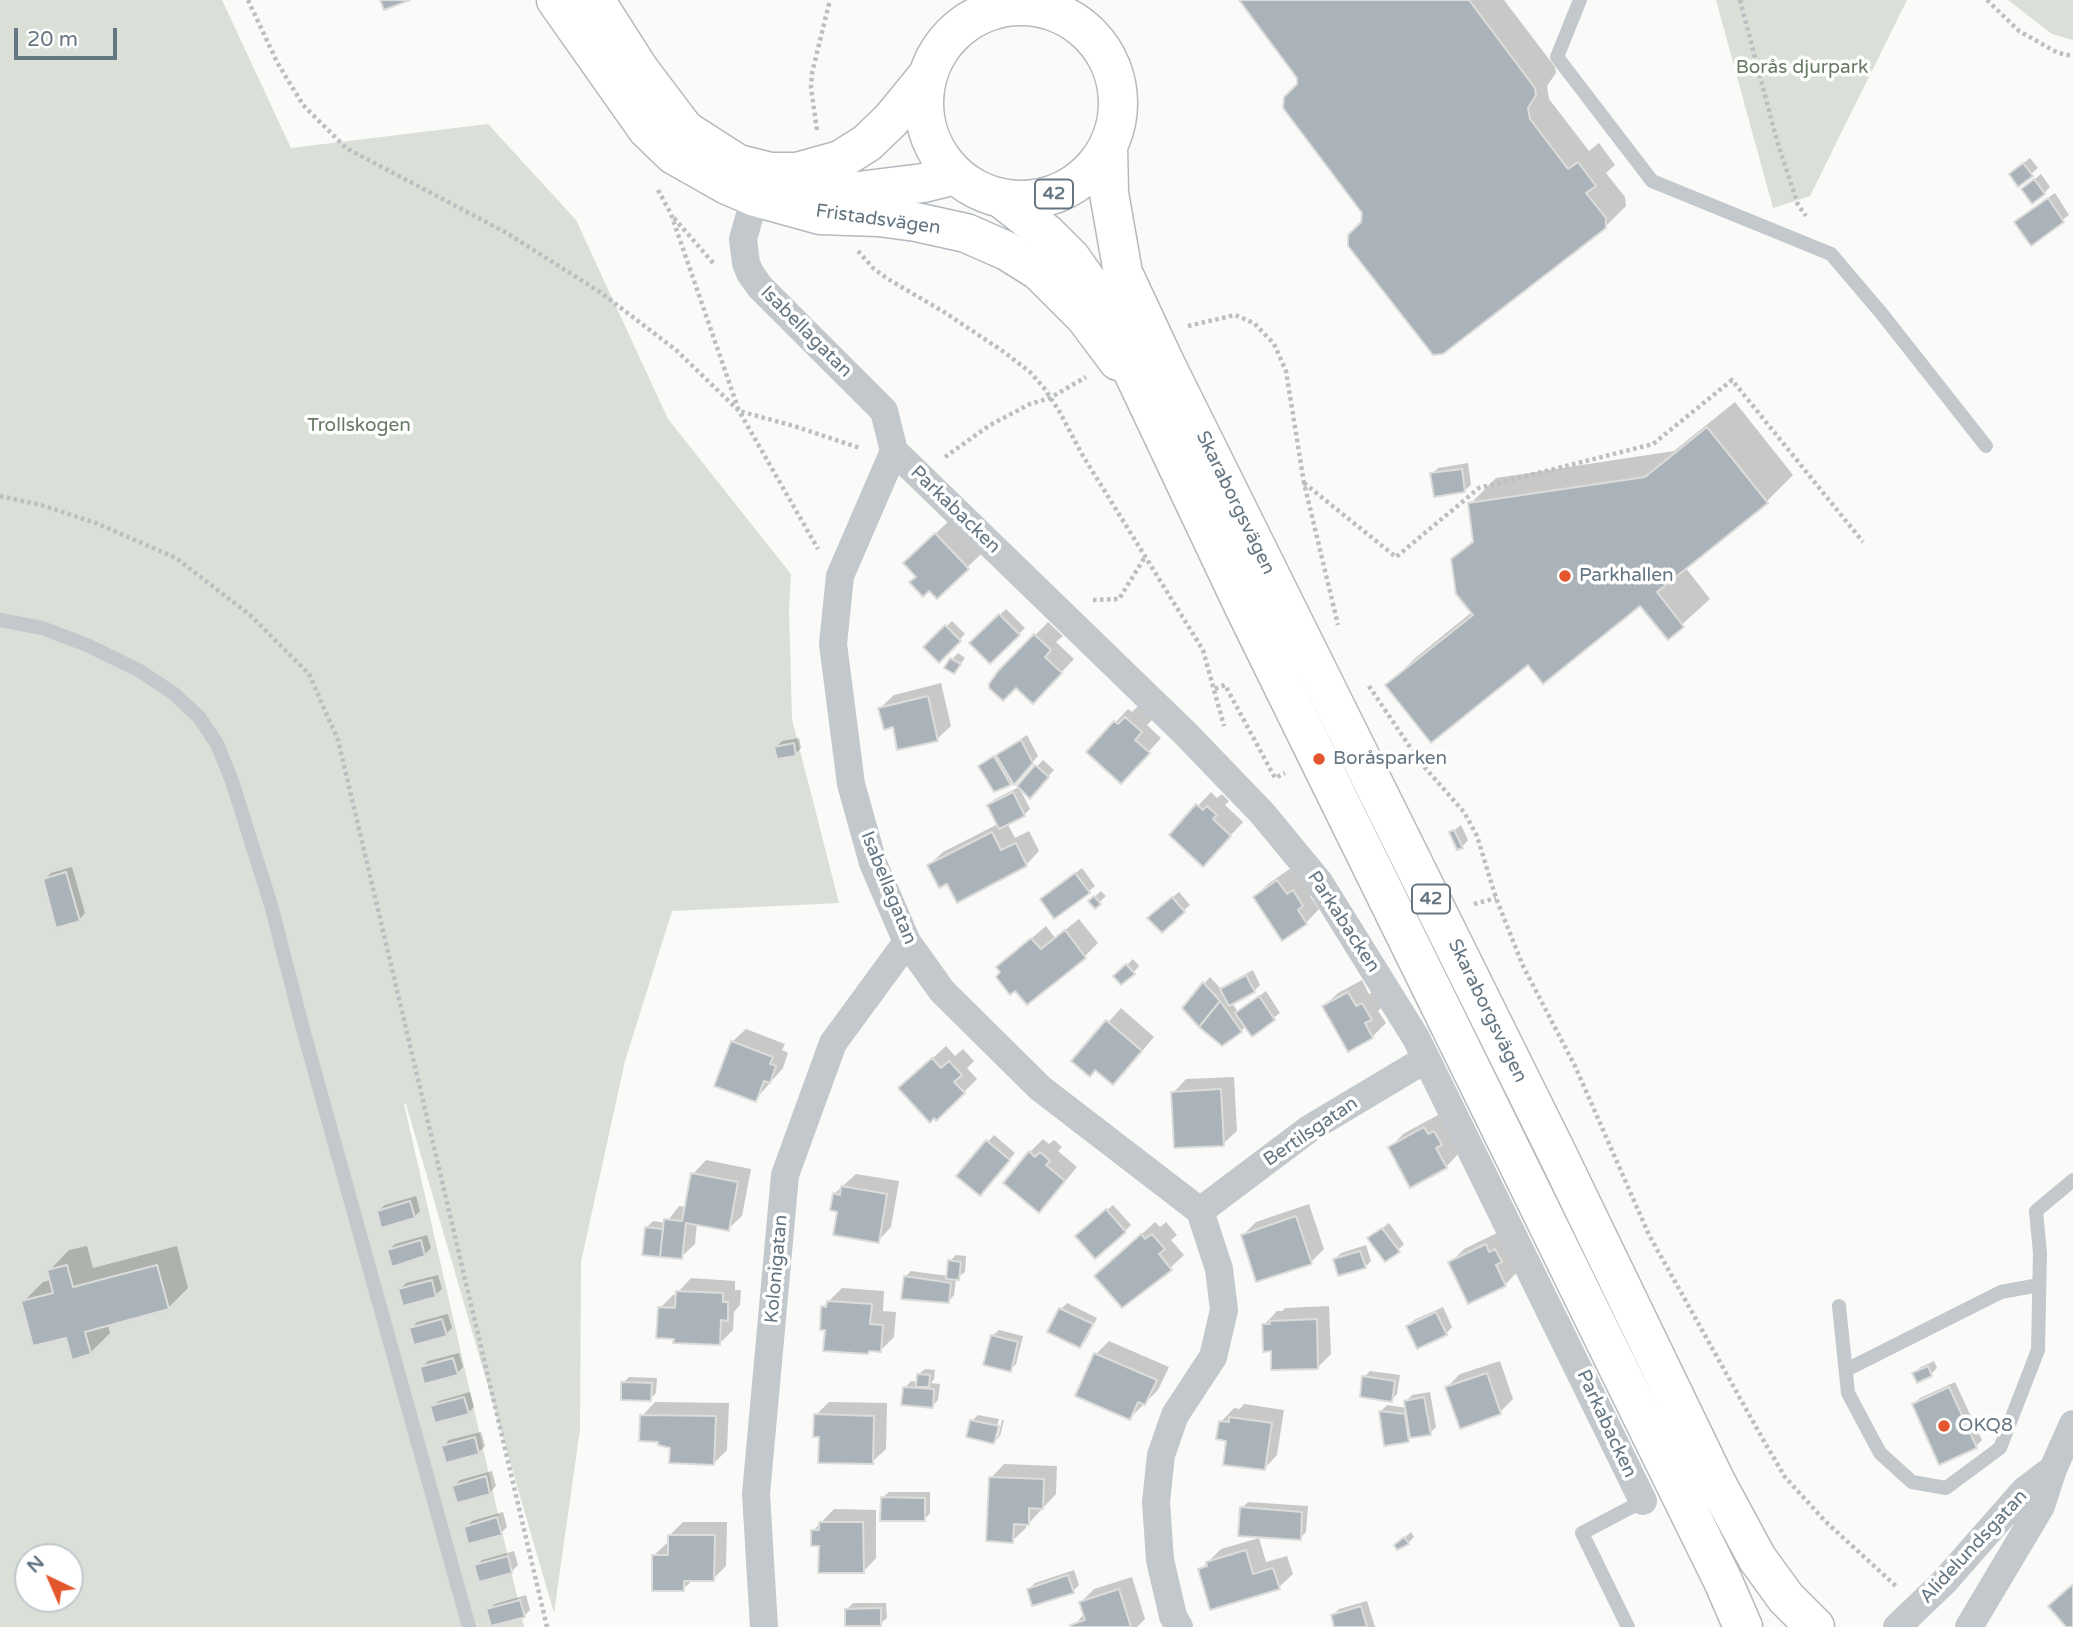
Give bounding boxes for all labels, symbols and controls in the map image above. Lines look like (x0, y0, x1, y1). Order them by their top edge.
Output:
scale bar (18, 14, 121, 58)
text: 20 m (27, 27, 78, 52)
park label: Borås djurpark (1736, 57, 1868, 79)
road number: 42 (1035, 180, 1073, 209)
street label: Fristadsvägen (814, 200, 942, 240)
street label: Isabellagatan (756, 282, 856, 382)
park label: Trollskogen (307, 415, 411, 437)
street label: Skaraborgsvägen (1190, 428, 1280, 578)
street label: Parkabacken (905, 461, 1005, 559)
place label: Parkhallen (1579, 565, 1674, 587)
marker: Parkhallen (1557, 568, 1573, 584)
place label: Boråsparken (1333, 748, 1447, 770)
marker: Boråsparken (1311, 751, 1327, 767)
street label: Isabellagatan (855, 828, 921, 948)
street label: Parkabacken (1302, 867, 1384, 977)
road number: 42 (1412, 884, 1450, 914)
street label: Skaraborgsvägen (1442, 936, 1532, 1086)
street label: Bertilsgatan (1259, 1092, 1363, 1172)
street label: Kolonigatan (761, 1214, 793, 1324)
street label: Parkabacken (1571, 1366, 1641, 1482)
place label: OKQ8 (1958, 1415, 2013, 1437)
marker: OKQ8 (1936, 1418, 1952, 1434)
street label: Alidelundsgatan (1915, 1485, 2033, 1609)
north arrow (14, 1543, 84, 1613)
text: N (23, 1551, 49, 1578)

